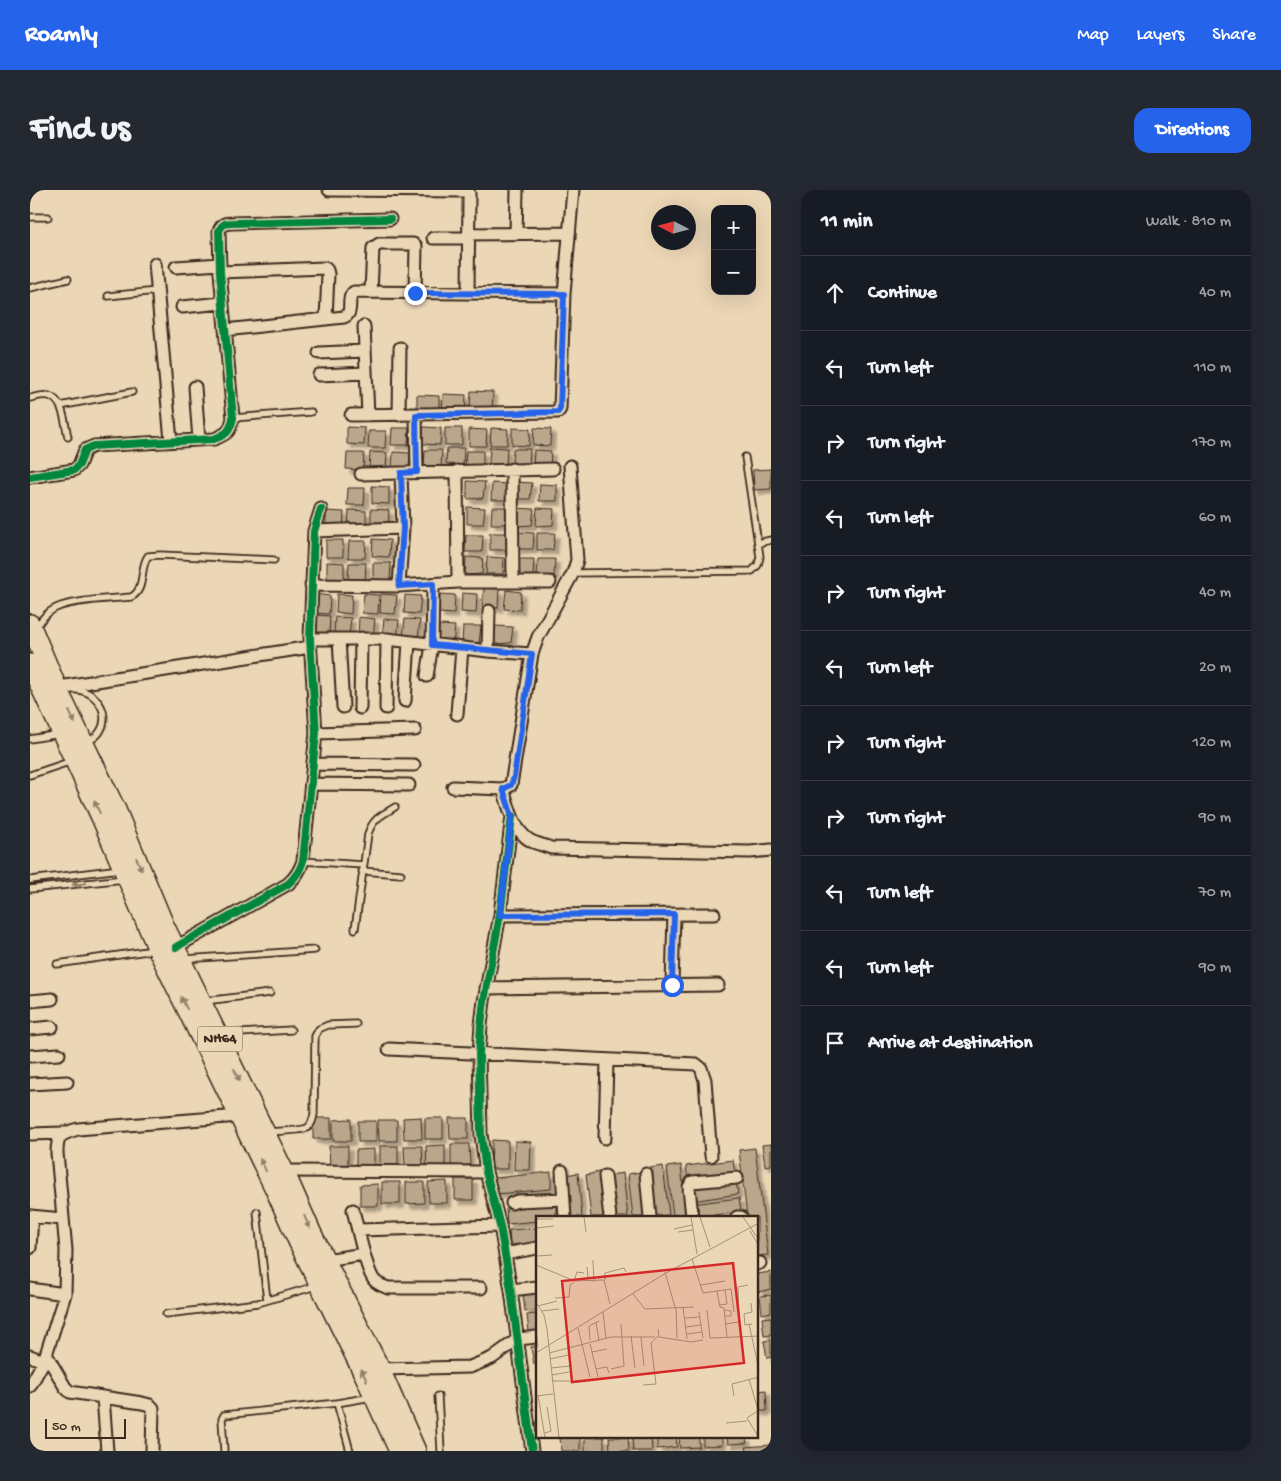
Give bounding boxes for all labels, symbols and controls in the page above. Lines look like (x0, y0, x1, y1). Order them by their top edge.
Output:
text: Roamly (25, 21, 98, 50)
text: Map (1077, 25, 1109, 46)
text: Layers (1137, 25, 1184, 46)
text: Share (1212, 25, 1256, 46)
button: Directions (1134, 108, 1251, 153)
text: Find us (30, 110, 130, 151)
north arrow (651, 205, 696, 250)
map controls (711, 205, 756, 295)
button: + (711, 205, 756, 250)
text: 11 min (821, 210, 872, 235)
text: Walk · 810 m (1146, 213, 1231, 232)
button: − (711, 250, 756, 295)
icon: ahead (821, 279, 849, 307)
route end (404, 282, 427, 305)
text: Continue (868, 282, 937, 305)
text: 40 m (1199, 284, 1231, 303)
icon: left (821, 354, 849, 382)
text: Turn left (868, 357, 932, 380)
text: 110 m (1194, 359, 1231, 378)
icon: right (821, 429, 849, 457)
text: Turn right (868, 432, 944, 455)
text: 170 m (1192, 434, 1231, 453)
icon: left (821, 504, 849, 532)
text: Turn left (868, 507, 932, 530)
text: 60 m (1199, 509, 1231, 528)
icon: right (821, 579, 849, 607)
text: Turn right (868, 582, 944, 605)
text: 40 m (1199, 584, 1231, 603)
icon: left (821, 654, 849, 682)
text: Turn left (868, 657, 932, 680)
text: 20 m (1199, 659, 1231, 678)
one-way arrow (67, 709, 76, 724)
icon: right (821, 729, 849, 757)
text: Turn right (868, 732, 944, 755)
text: 120 m (1192, 734, 1231, 753)
one-way arrow (92, 800, 100, 814)
icon: right (821, 804, 849, 832)
text: Turn right (868, 807, 944, 830)
text: 90 m (1199, 809, 1231, 828)
one-way arrow (135, 857, 143, 872)
icon: left (821, 879, 849, 907)
one-way arrow (70, 880, 86, 888)
text: Turn left (868, 882, 932, 905)
text: 70 m (1198, 884, 1231, 903)
icon: left (821, 954, 849, 982)
text: Turn left (868, 957, 932, 980)
text: 90 m (1199, 959, 1231, 978)
route start (661, 974, 684, 997)
one-way arrow (180, 996, 189, 1011)
road number: NH64 (198, 1026, 242, 1052)
icon: arrive (821, 1029, 849, 1057)
text: Arrive at destination (868, 1032, 1032, 1055)
one-way arrow (233, 1068, 241, 1082)
one-way arrow (259, 1158, 267, 1172)
one-way arrow (303, 1215, 311, 1229)
inset map (536, 1216, 758, 1438)
one-way arrow (360, 1368, 368, 1382)
scale bar (45, 1416, 126, 1439)
text: 50 m (52, 1419, 81, 1436)

